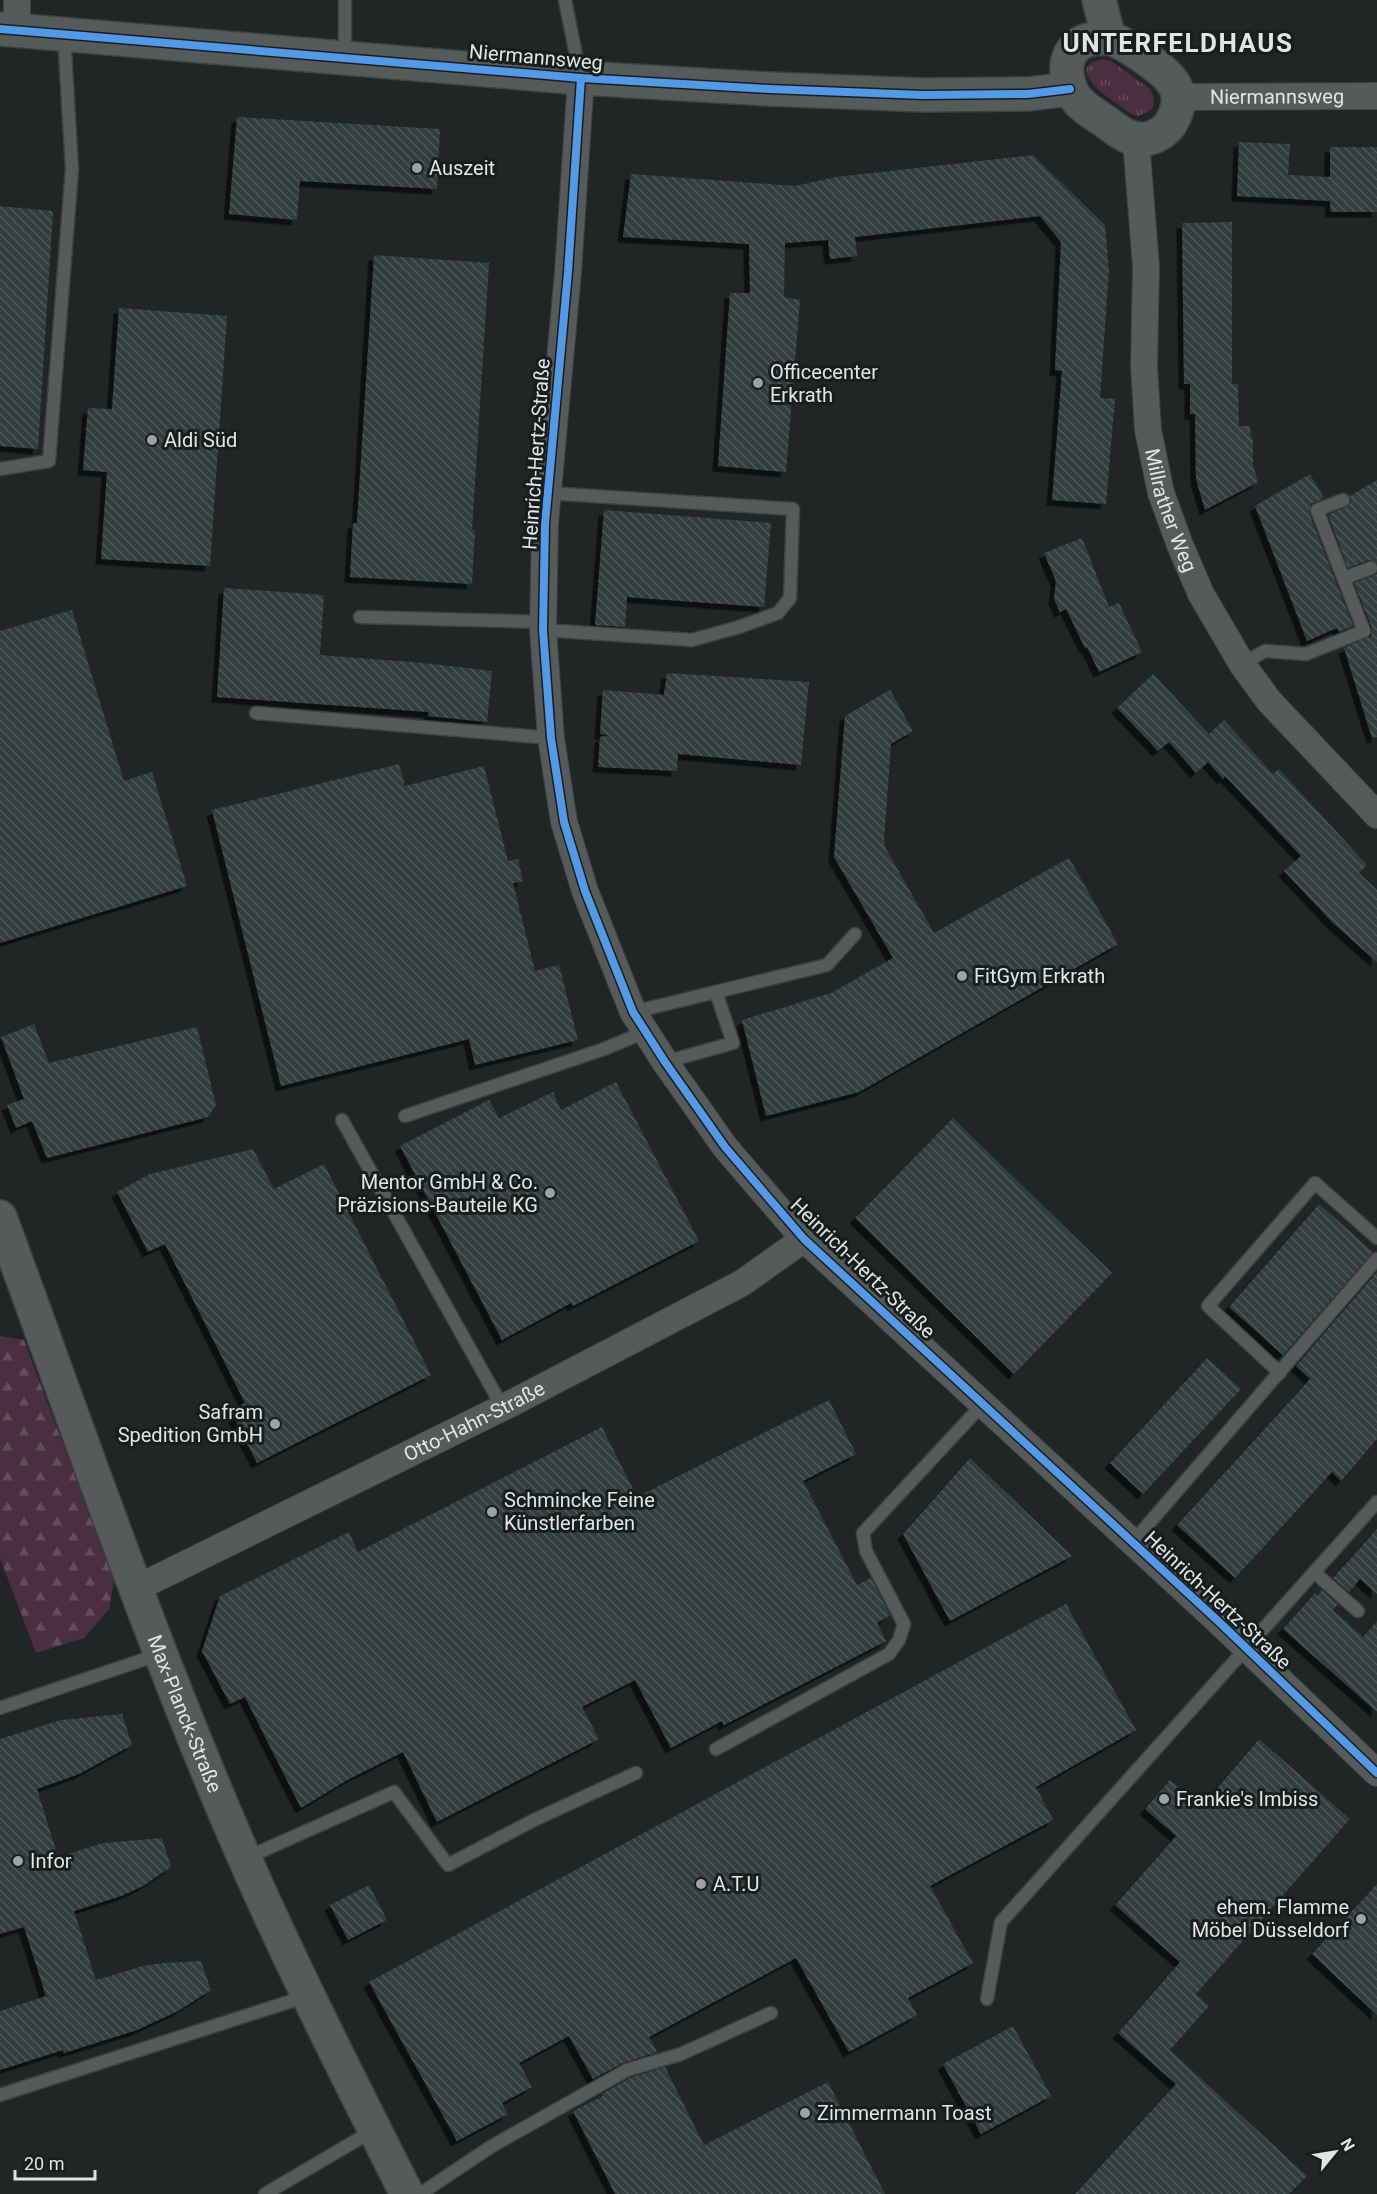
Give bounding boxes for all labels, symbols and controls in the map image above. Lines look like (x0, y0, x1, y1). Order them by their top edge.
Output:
district label: UNTERFELDHAUS (1063, 28, 1293, 58)
street label: Niermannsweg (468, 39, 604, 75)
street label: Niermannsweg (1210, 84, 1344, 109)
place label: Auszeit (429, 156, 495, 180)
marker: Auszeit (410, 161, 424, 175)
street label: Heinrich-Hertz-Straße (517, 358, 555, 550)
place label: Officecenter Erkrath (770, 360, 878, 407)
marker: Officecenter Erkrath (751, 376, 765, 390)
place label: Aldi Süd (164, 428, 237, 452)
marker: Aldi Süd (145, 433, 159, 447)
street label: Millrather Weg (1140, 446, 1202, 576)
place label: FitGym Erkrath (974, 964, 1105, 988)
marker: FitGym Erkrath (955, 969, 969, 983)
place label: Mentor GmbH & Co. Präzisions-Bauteile KG (337, 1170, 538, 1217)
marker: Mentor GmbH & Co. Präzisions-Bauteile KG (543, 1186, 557, 1200)
street label: Heinrich-Hertz-Straße (786, 1193, 940, 1343)
street label: Otto-Hahn-Straße (400, 1376, 549, 1467)
place label: Safram Spedition GmbH (118, 1400, 263, 1447)
marker: Safram Spedition GmbH (268, 1417, 282, 1431)
place label: Schmincke Feine Künstlerfarben (504, 1488, 655, 1535)
marker: Schmincke Feine Künstlerfarben (485, 1505, 499, 1519)
street label: Heinrich-Hertz-Straße (1140, 1526, 1296, 1674)
street label: Max-Planck-Straße (143, 1632, 227, 1796)
place label: Frankie's Imbiss (1176, 1787, 1318, 1811)
marker: Frankie's Imbiss (1157, 1792, 1171, 1806)
place label: Infor (30, 1849, 72, 1873)
marker: Infor (11, 1854, 25, 1868)
place label: A.T.U (713, 1872, 759, 1896)
marker: A.T.U (694, 1877, 708, 1891)
place label: ehem. Flamme Möbel Düsseldorf (1192, 1895, 1349, 1942)
marker: ehem. Flamme Möbel Düsseldorf (1354, 1912, 1368, 1926)
place label: Zimmermann Toast (817, 2101, 992, 2125)
marker: Zimmermann Toast (798, 2106, 812, 2120)
north arrow (1305, 2122, 1365, 2182)
text: N (1337, 2135, 1359, 2154)
scale bar (15, 2143, 94, 2181)
text: 20 m (24, 2153, 64, 2174)

